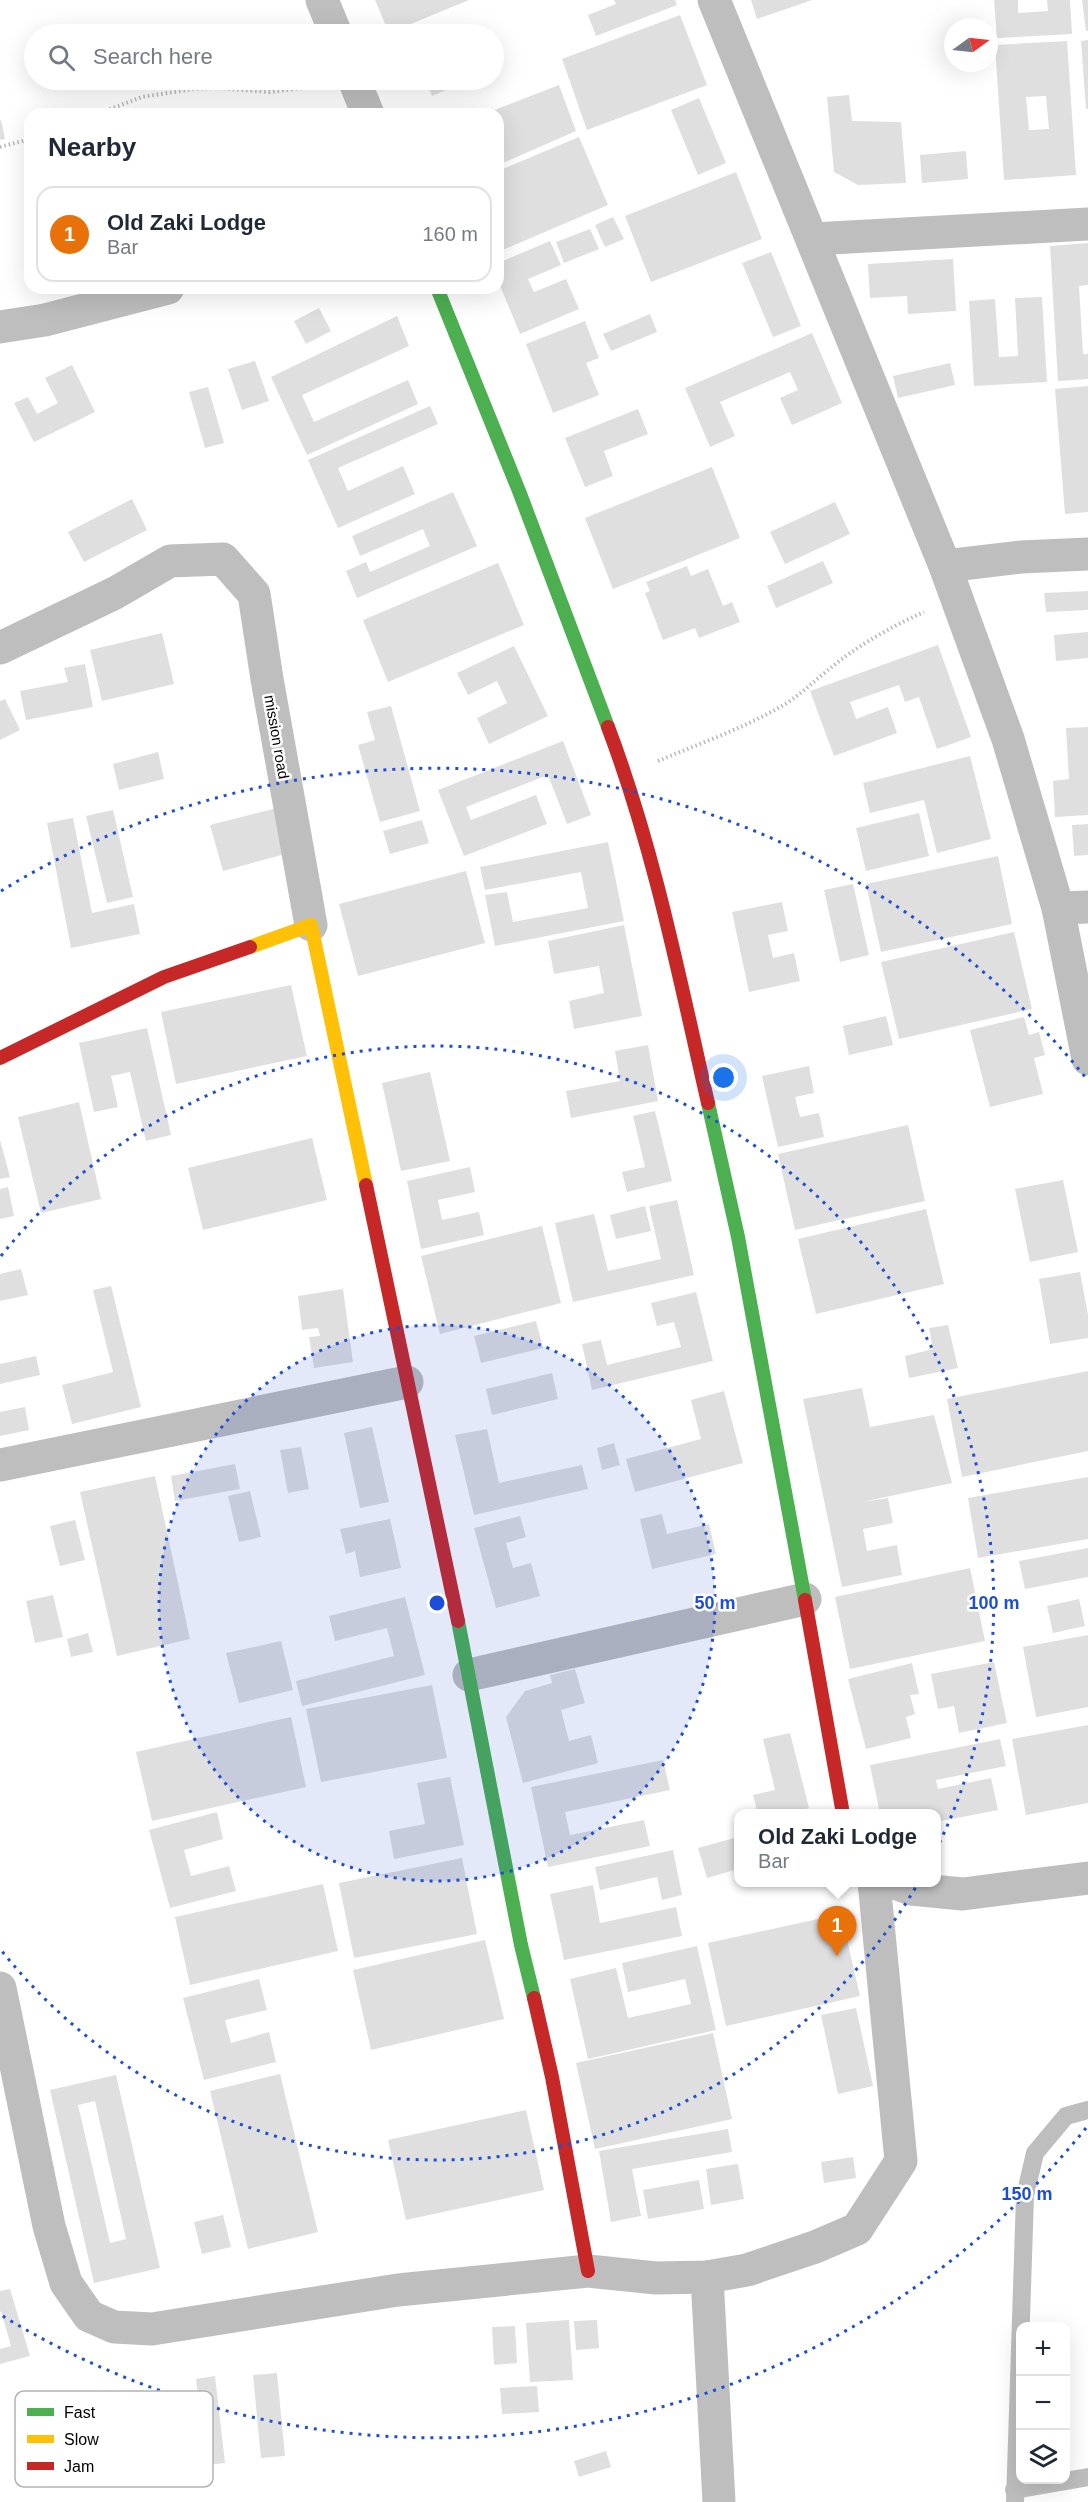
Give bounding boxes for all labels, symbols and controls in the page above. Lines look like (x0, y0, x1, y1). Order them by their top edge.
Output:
north arrow (944, 18, 998, 72)
search box (24, 24, 504, 90)
icon: search (45, 41, 78, 74)
text: Search here (93, 44, 213, 69)
text: Nearby (48, 132, 136, 162)
text: Old Zaki Lodge (107, 210, 266, 235)
text: 1 (64, 223, 75, 245)
text: 160 m (422, 223, 478, 245)
text: Bar (107, 236, 138, 258)
street label: mission road (261, 694, 293, 780)
your location (709, 1063, 738, 1092)
centre of rings (427, 1593, 447, 1613)
text: 50 m (694, 1593, 736, 1613)
text: 100 m (968, 1593, 1020, 1613)
popup (734, 1809, 941, 1887)
text: Old Zaki Lodge (758, 1824, 917, 1849)
text: Bar (758, 1850, 789, 1872)
pin: 1 (818, 1906, 856, 1956)
text: 150 m (1001, 2184, 1053, 2204)
map controls (1016, 2322, 1070, 2484)
button: + (1016, 2322, 1070, 2376)
button: − (1016, 2376, 1070, 2430)
legend (15, 2391, 213, 2487)
text: Fast (64, 2404, 96, 2421)
button: layers (1016, 2430, 1070, 2484)
text: Slow (64, 2431, 99, 2448)
text: Jam (64, 2458, 94, 2475)

